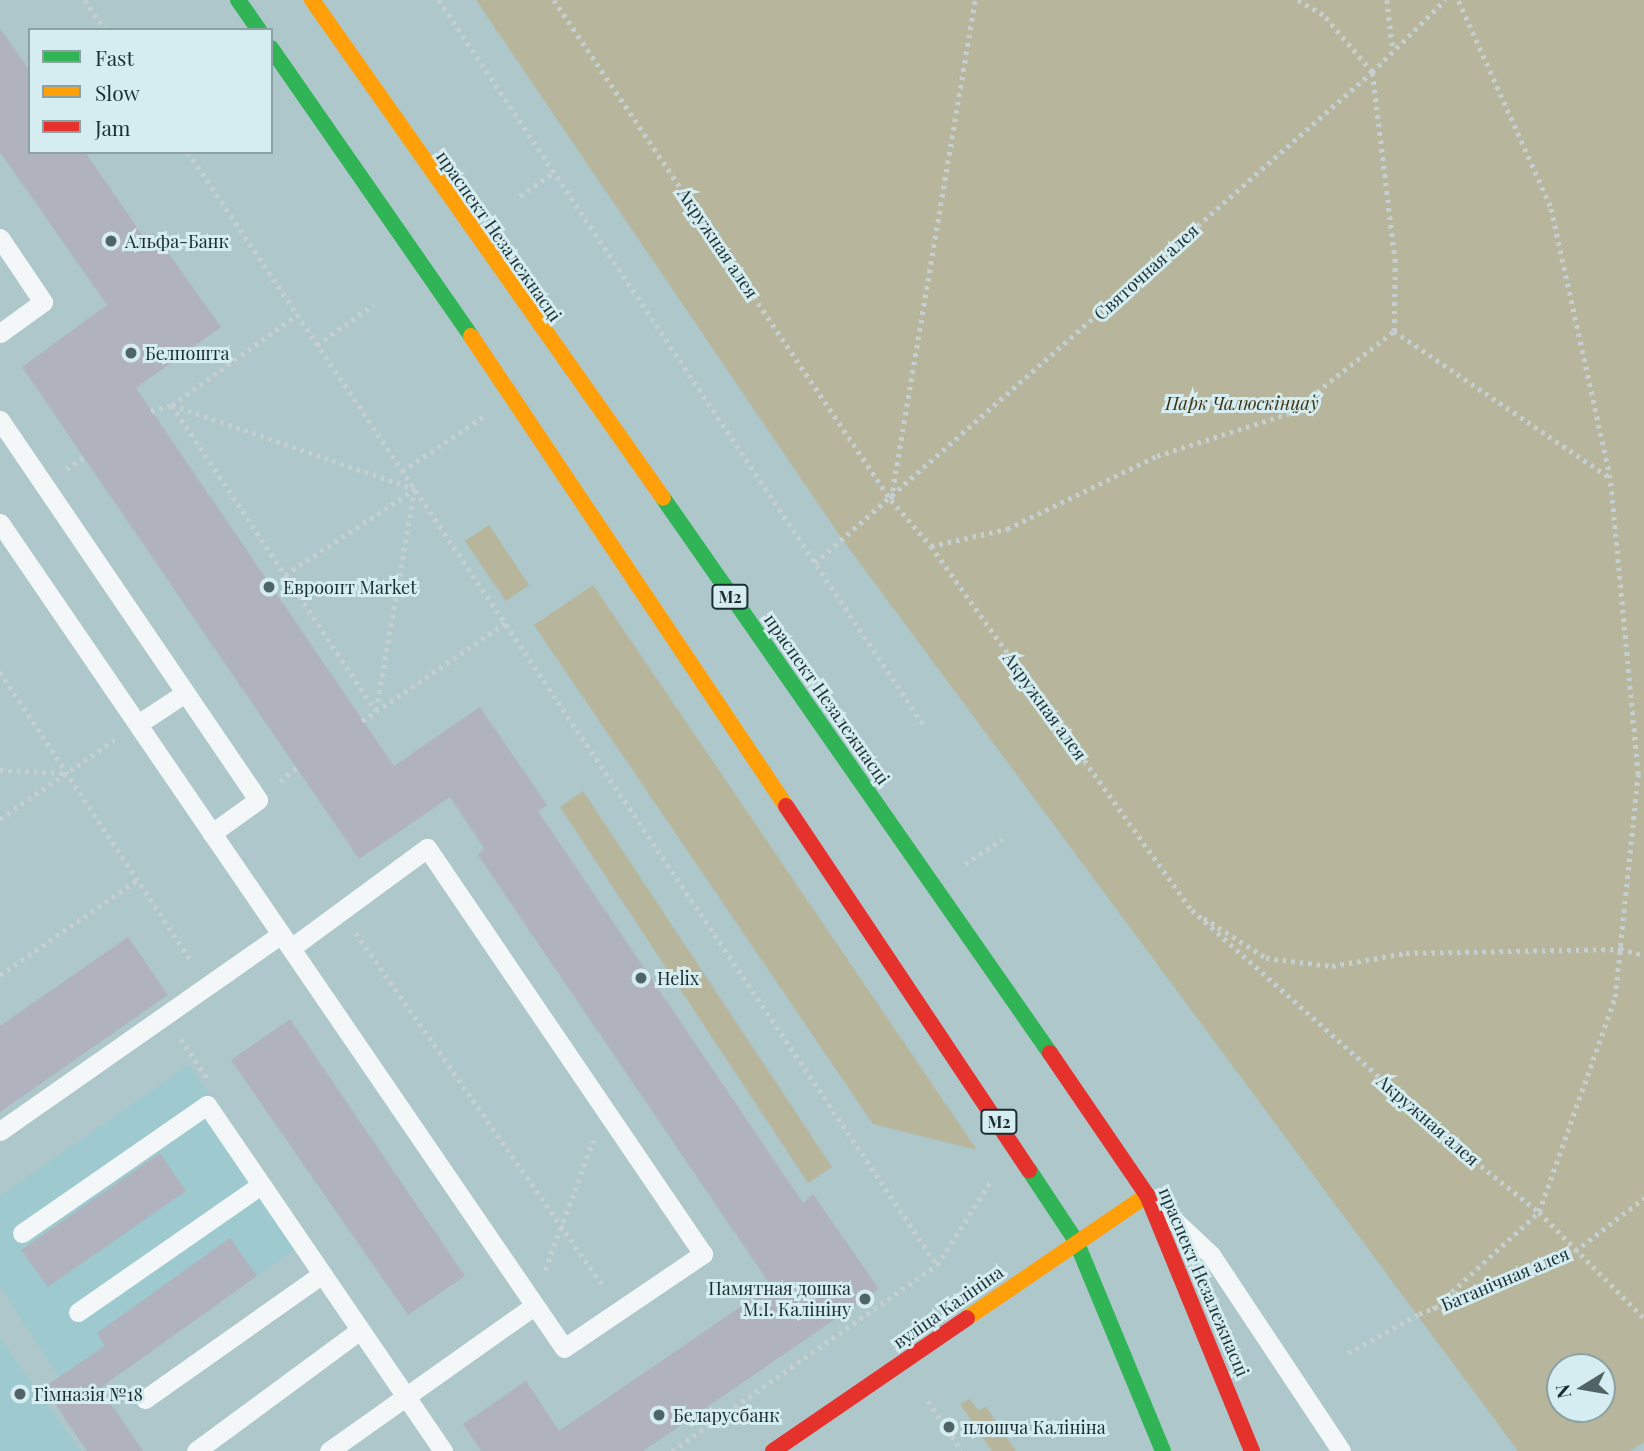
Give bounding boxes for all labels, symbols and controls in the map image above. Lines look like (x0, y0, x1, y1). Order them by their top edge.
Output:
legend (28, 28, 273, 154)
text: Fast (95, 43, 134, 71)
text: Slow (95, 78, 140, 106)
text: Jam (95, 113, 131, 141)
street label: праспект Незалежнасці (432, 147, 566, 325)
street label: Акружная алея (673, 184, 763, 302)
street label: Святочная алея (1089, 219, 1203, 325)
place label: Альфа-Банк (125, 230, 229, 252)
marker: Альфа-Банк (103, 233, 119, 249)
place label: Белпошта (145, 342, 230, 364)
marker: Белпошта (123, 345, 139, 361)
park label: Парк Чалюскінцаў (1165, 392, 1319, 414)
place label: Евроопт Market (283, 576, 417, 598)
marker: Евроопт Market (261, 579, 277, 595)
road number: М2 (711, 584, 749, 610)
street label: праспект Незалежнасці (760, 610, 894, 788)
street label: Акружная алея (999, 648, 1091, 764)
place label: Helix (657, 967, 699, 989)
marker: Helix (631, 968, 651, 988)
street label: Акружная алея (1373, 1070, 1483, 1170)
road number: М2 (980, 1110, 1018, 1134)
street label: праспект Незалежнасці (1154, 1184, 1254, 1380)
street label: Батанічная алея (1438, 1242, 1572, 1316)
street label: вуліца Калініна (889, 1261, 1007, 1353)
place label: Памятная дошка М.І. Калініну (708, 1278, 851, 1320)
marker: Памятная дошка М.І. Калініну (857, 1291, 873, 1307)
north arrow (1546, 1353, 1616, 1423)
text: N (1548, 1382, 1576, 1401)
place label: Гімназія №18 (34, 1383, 143, 1405)
marker: Гімназія №18 (12, 1386, 28, 1402)
place label: Беларусбанк (673, 1404, 780, 1426)
marker: Беларусбанк (651, 1407, 667, 1423)
place label: плошча Калініна (963, 1416, 1106, 1438)
marker: плошча Калініна (941, 1419, 957, 1435)

